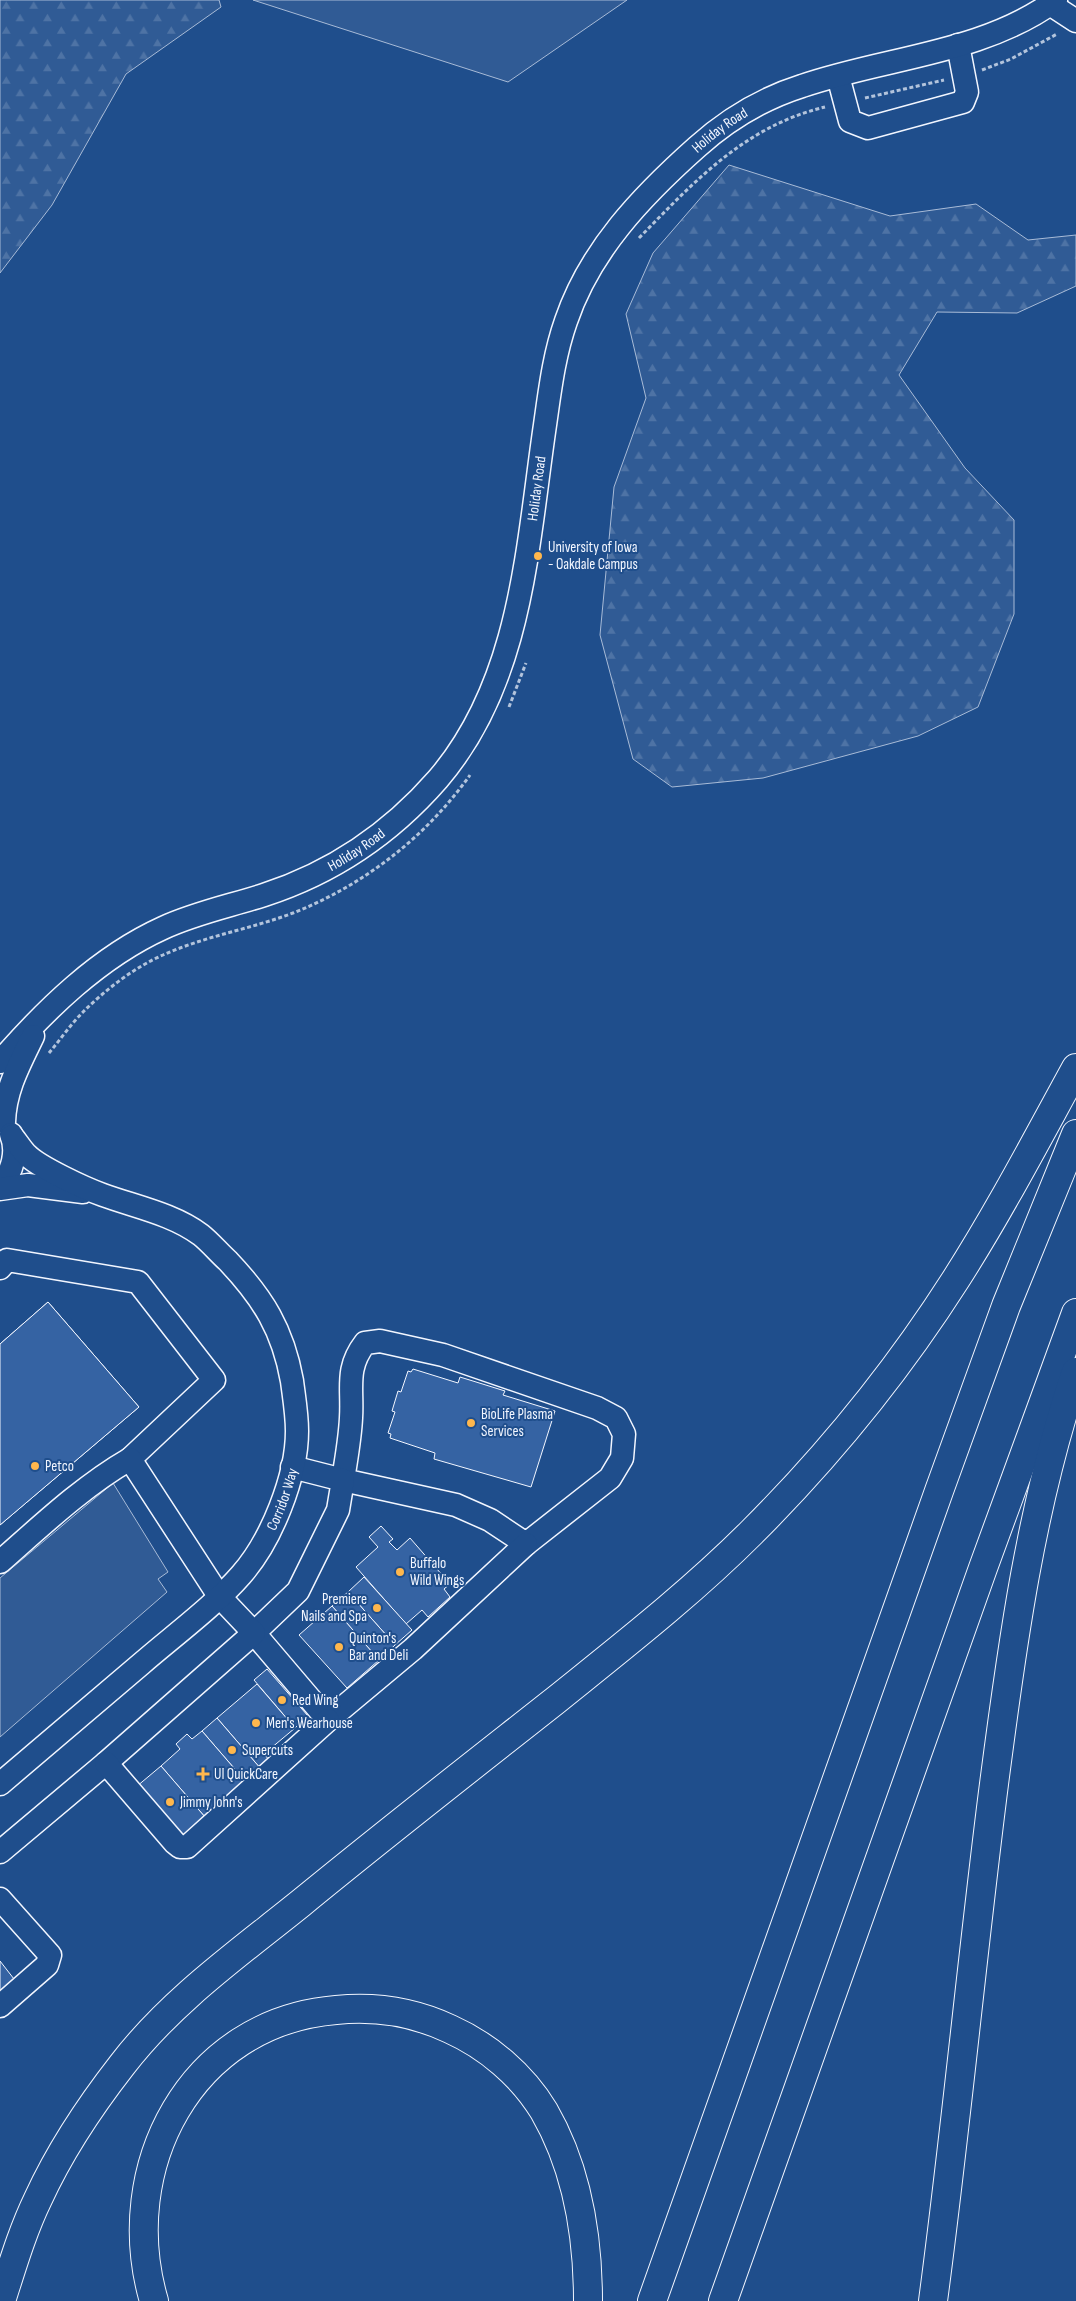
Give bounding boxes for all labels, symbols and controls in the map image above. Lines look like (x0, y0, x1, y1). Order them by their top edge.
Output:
street label: Holiday Road (688, 103, 751, 157)
street label: Holiday Road (523, 455, 551, 522)
place label: University of Iowa - Oakdale Campus (548, 538, 638, 574)
marker: University of Iowa - Oakdale Campus (532, 550, 544, 562)
street label: Holiday Road (324, 824, 389, 876)
place label: BioLife Plasma Services (481, 1405, 553, 1441)
marker: BioLife Plasma Services (465, 1417, 477, 1429)
place label: Petco (45, 1457, 74, 1476)
marker: Petco (29, 1460, 41, 1472)
street label: Corridor Way (262, 1466, 302, 1534)
place label: Buffalo Wild Wings (410, 1554, 464, 1590)
marker: Buffalo Wild Wings (394, 1566, 406, 1578)
place label: Premiere Nails and Spa (301, 1590, 367, 1626)
marker: Premiere Nails and Spa (371, 1602, 383, 1614)
place label: Quinton's Bar and Deli (349, 1629, 409, 1665)
marker: Quinton's Bar and Deli (333, 1641, 345, 1653)
place label: Red Wing (292, 1691, 338, 1710)
marker: Red Wing (276, 1694, 288, 1706)
place label: Men's Wearhouse (266, 1714, 353, 1733)
marker: Men's Wearhouse (250, 1717, 262, 1729)
place label: Supercuts (242, 1741, 293, 1760)
marker: Supercuts (226, 1744, 238, 1756)
place label: UI QuickCare (214, 1765, 278, 1784)
marker: UI QuickCare (196, 1767, 210, 1781)
place label: Jimmy John's (179, 1793, 243, 1812)
marker: Jimmy John's (164, 1796, 176, 1808)

